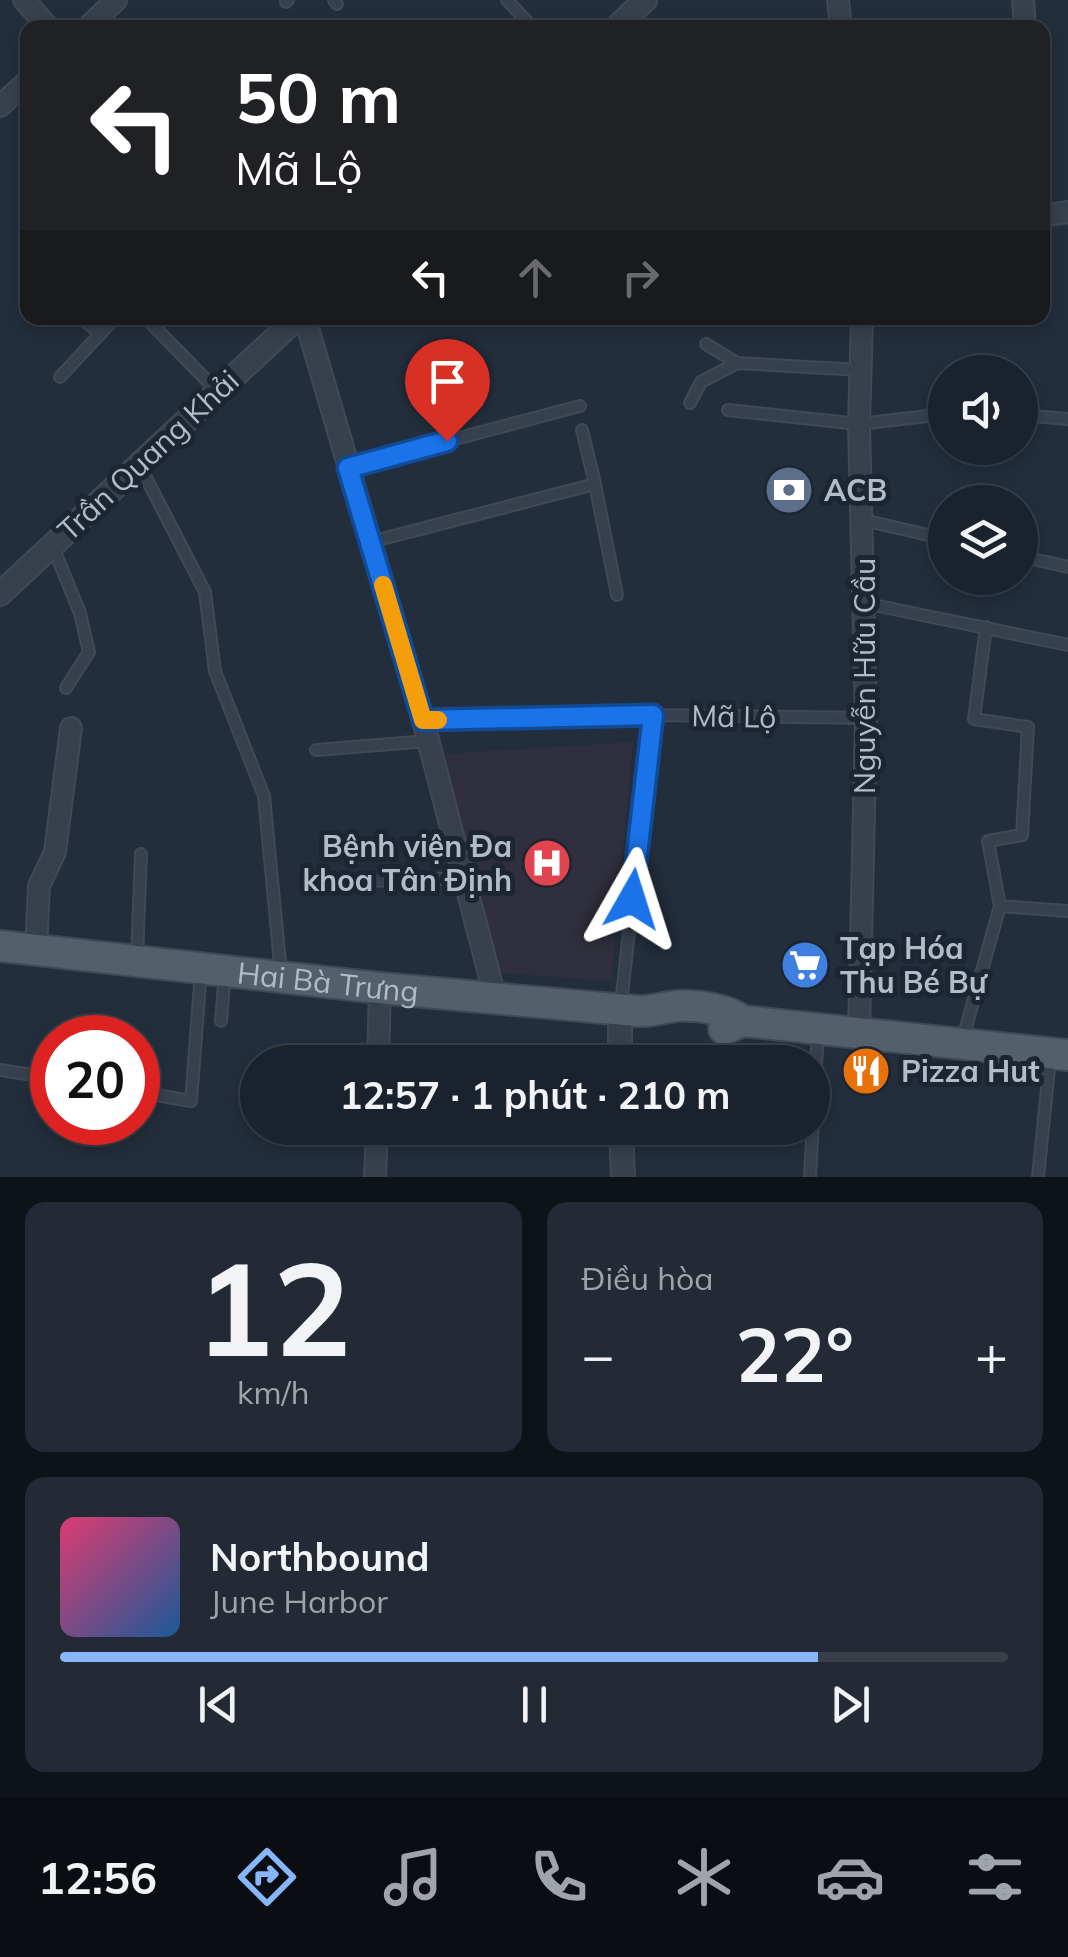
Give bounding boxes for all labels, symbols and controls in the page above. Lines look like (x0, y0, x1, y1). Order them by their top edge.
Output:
text: 50 m (235, 53, 401, 141)
icon: left (70, 60, 200, 190)
text: Mã Lộ (235, 140, 362, 196)
icon: left (403, 250, 458, 305)
icon: ahead (508, 250, 563, 305)
icon: right (613, 250, 668, 305)
pin (405, 339, 490, 442)
icon: arrive (420, 354, 475, 409)
map controls (928, 355, 1038, 595)
button: sound (928, 355, 1038, 465)
street label: Trần Quang Khải (50, 361, 246, 549)
bank icon: ACB (763, 464, 815, 516)
place label: ACB (824, 471, 887, 509)
button: layers (928, 485, 1038, 595)
street label: Nguyễn Hữu Cầu (845, 558, 883, 794)
street label: Mã Lộ (691, 696, 777, 736)
place label: Bệnh viện Đa khoa Tân Định (302, 827, 512, 899)
hospital icon: Bệnh viện Đa khoa Tân Định (521, 837, 573, 889)
position arrow (580, 847, 684, 951)
place label: Tạp Hóa Thu Bé Bự (840, 929, 989, 1001)
supermarket icon: Tạp Hóa Thu Bé Bự (779, 939, 831, 991)
street label: Hai Bà Trưng (235, 953, 420, 1010)
speed limit sign: 20 (30, 1015, 160, 1145)
restaurant icon: Pizza Hut (840, 1045, 892, 1097)
place label: Pizza Hut (901, 1052, 1040, 1090)
text: 12:57 · 1 phút · 210 m (339, 1071, 731, 1119)
text: 12 (195, 1225, 351, 1389)
text: Điều hòa (582, 1258, 713, 1298)
text: 22° (736, 1307, 854, 1401)
text: − (582, 1320, 615, 1389)
text: + (975, 1320, 1008, 1389)
text: km/h (237, 1372, 309, 1412)
text: Northbound (210, 1533, 430, 1581)
text: June Harbor (210, 1581, 388, 1621)
icon: previous (191, 1677, 246, 1732)
icon: pause (507, 1677, 562, 1732)
icon: next (823, 1677, 878, 1732)
icon: directions (232, 1842, 302, 1912)
icon: music (378, 1842, 448, 1912)
icon: phone (524, 1842, 594, 1912)
icon: climate (669, 1842, 739, 1912)
icon: car (815, 1842, 885, 1912)
icon: filters (960, 1842, 1030, 1912)
text: 12:56 (38, 1849, 157, 1905)

